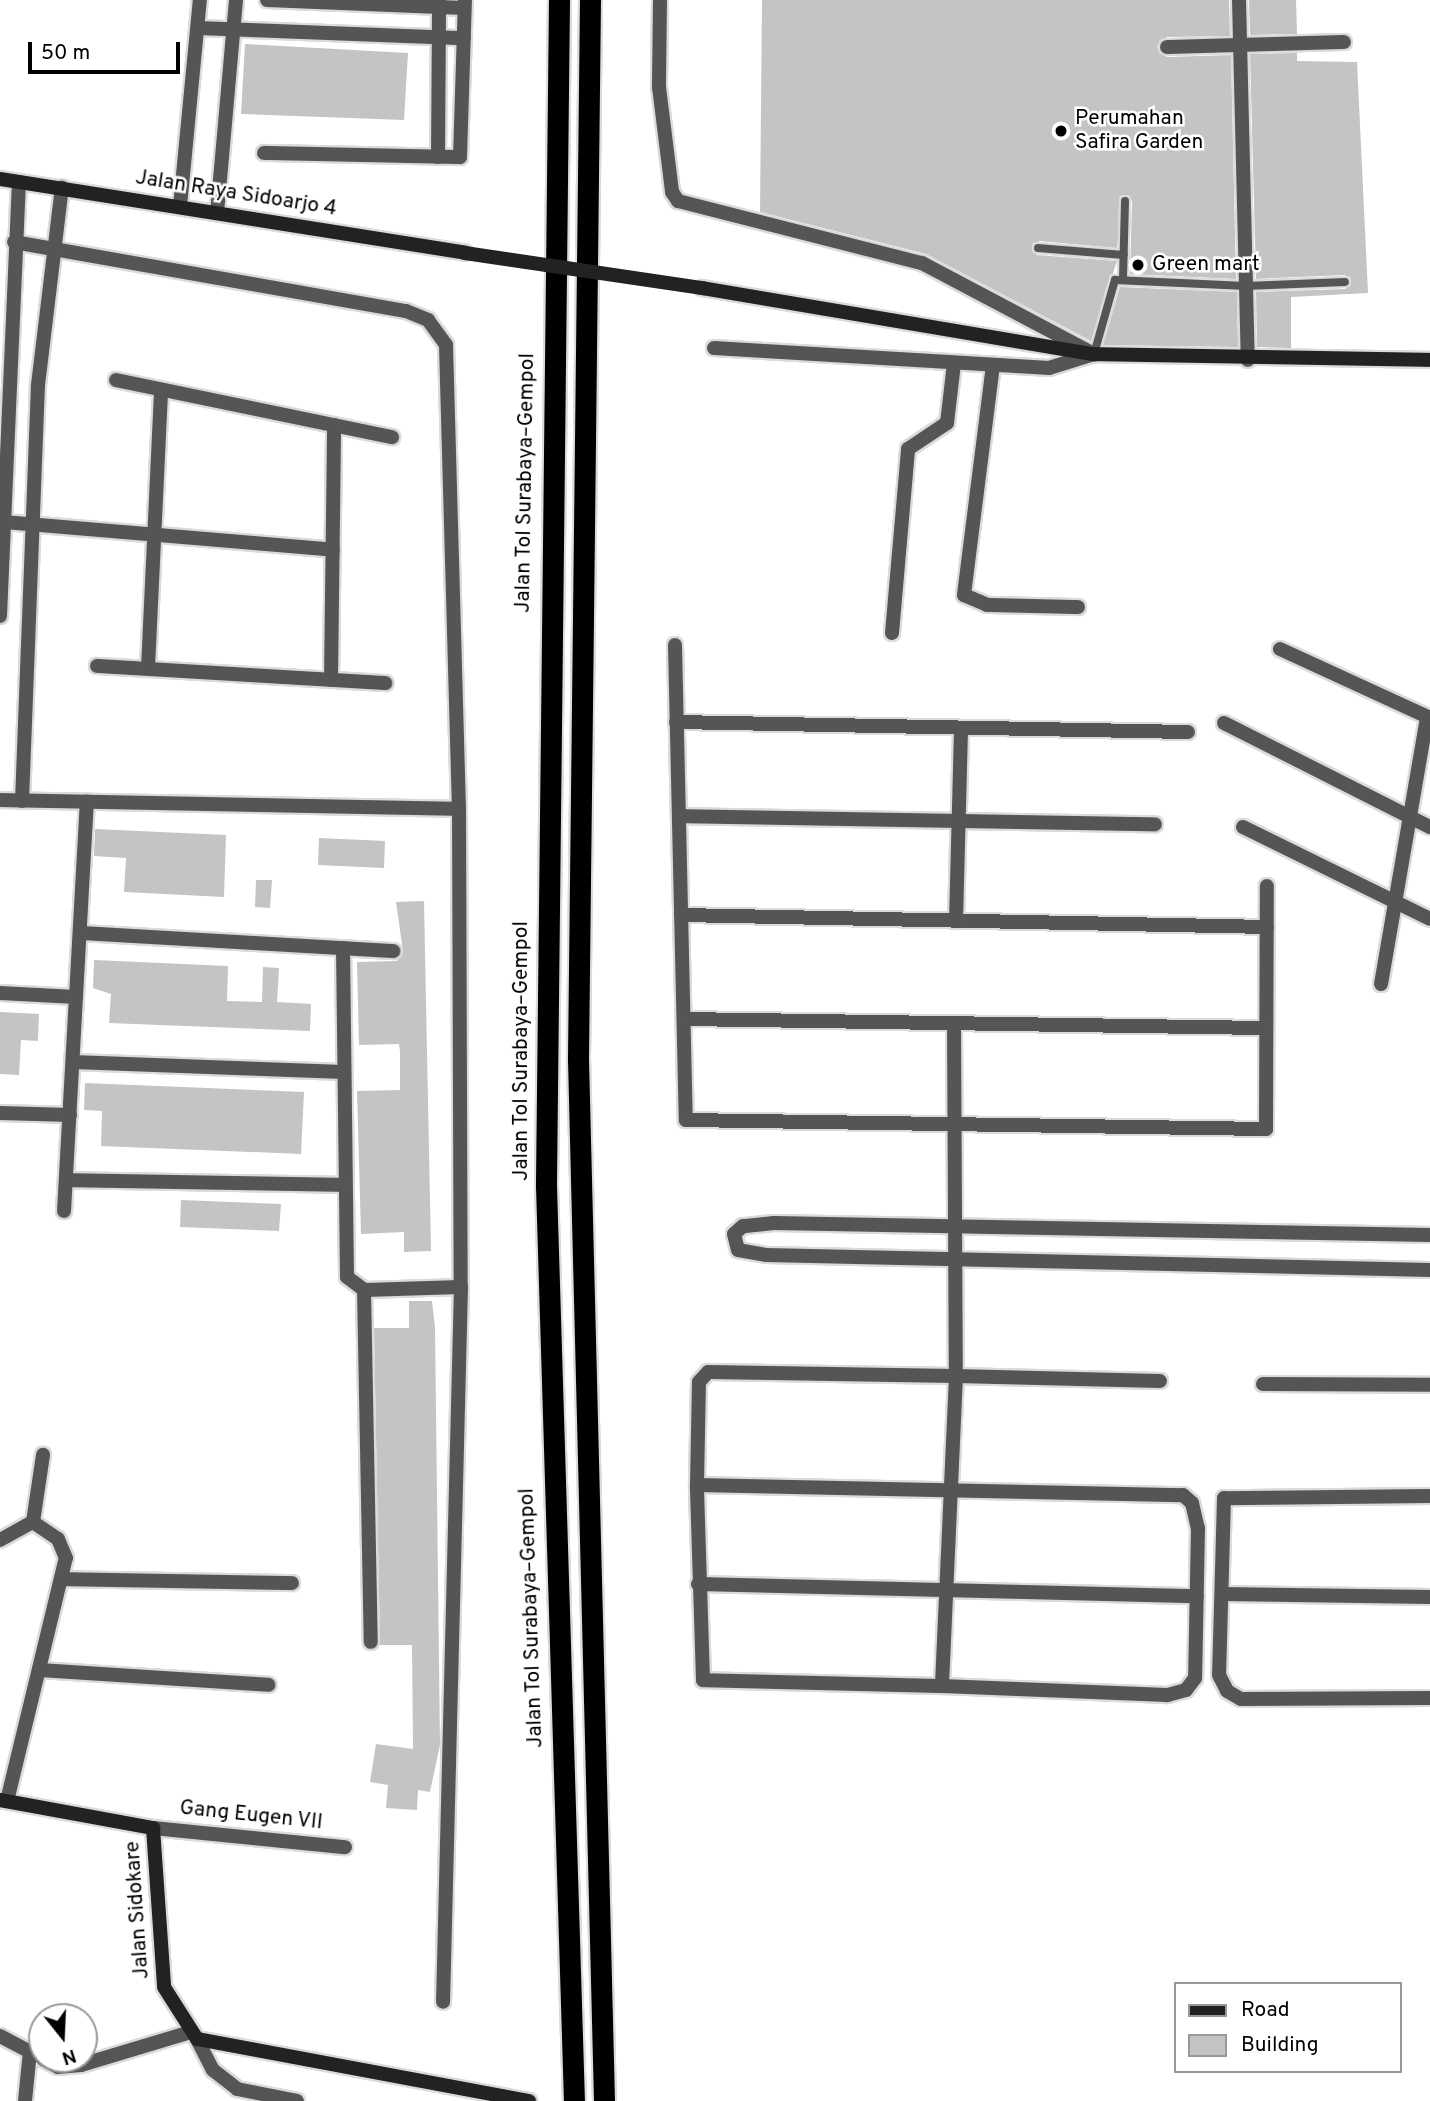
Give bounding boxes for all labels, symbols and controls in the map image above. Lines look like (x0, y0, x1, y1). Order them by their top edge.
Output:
scale bar (32, 28, 184, 72)
text: 50 m (41, 40, 90, 67)
place label: Perumahan Safira Garden (1075, 106, 1203, 156)
marker: Perumahan Safira Garden (1053, 123, 1069, 139)
street label: Jalan Raya Sidoarjo 4 (133, 166, 339, 222)
place label: Green mart (1152, 252, 1260, 278)
marker: Green mart (1130, 257, 1146, 273)
street label: Jalan Tol Surabaya–Gempol (511, 352, 541, 614)
street label: Jalan Tol Surabaya–Gempol (509, 921, 535, 1181)
street label: Jalan Tol Surabaya–Gempol (515, 1487, 549, 1749)
street label: Gang Eugen VII (178, 1796, 324, 1836)
street label: Jalan Sidokare (121, 1840, 155, 1980)
legend (1174, 1982, 1402, 2073)
text: Road (1241, 1997, 1290, 2024)
north arrow (28, 2003, 98, 2073)
text: Building (1241, 2032, 1319, 2059)
text: N (59, 2043, 79, 2070)

